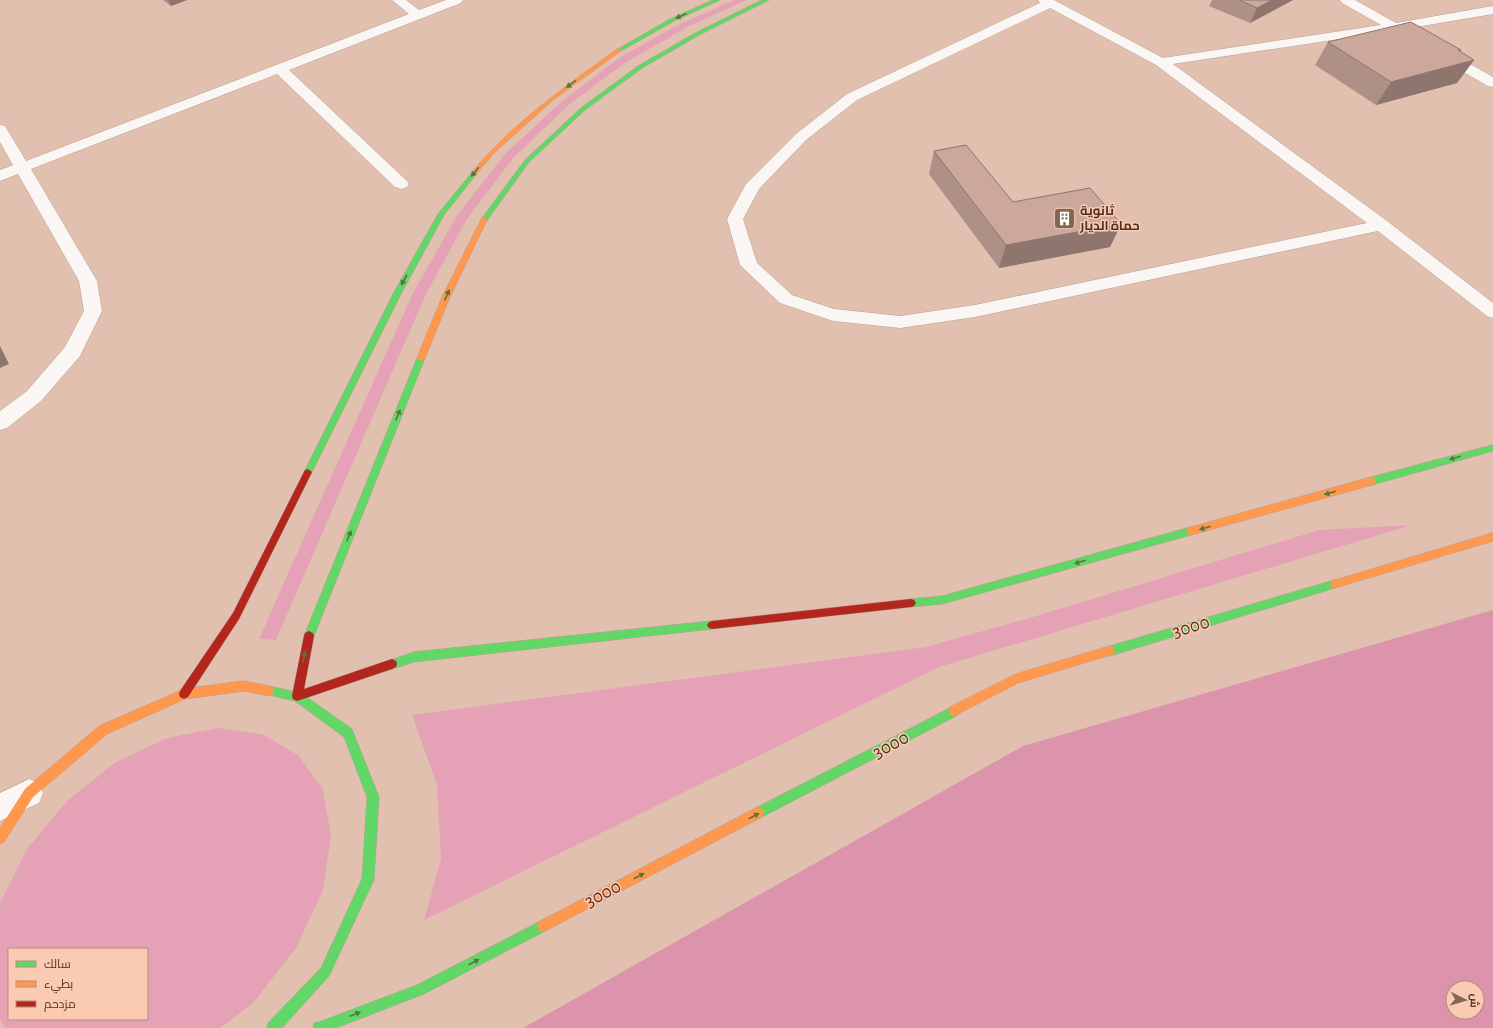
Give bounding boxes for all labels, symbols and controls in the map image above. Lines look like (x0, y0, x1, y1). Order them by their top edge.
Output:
one-way arrow (675, 13, 687, 19)
one-way arrow (565, 80, 576, 88)
one-way arrow (471, 166, 480, 177)
place label: ثانوية حماة الديار (1079, 203, 1140, 233)
building icon: ثانوية حماة الديار (1052, 205, 1078, 231)
one-way arrow (401, 274, 408, 286)
one-way arrow (444, 289, 450, 300)
one-way arrow (396, 409, 402, 421)
one-way arrow (1449, 455, 1461, 461)
one-way arrow (1324, 490, 1336, 496)
one-way arrow (1199, 525, 1211, 531)
one-way arrow (347, 529, 353, 541)
one-way arrow (1073, 559, 1085, 565)
street label: 3000 (1170, 612, 1212, 642)
one-way arrow (302, 651, 308, 663)
street label: 3000 (870, 728, 912, 762)
one-way arrow (748, 813, 760, 819)
one-way arrow (633, 873, 645, 879)
street label: 3000 (582, 877, 624, 911)
legend (8, 948, 148, 1020)
text: سالك (44, 958, 71, 970)
one-way arrow (468, 959, 480, 965)
text: بطيء (44, 978, 73, 994)
north arrow (1445, 980, 1485, 1020)
text: ش (1467, 993, 1481, 1008)
text: مزدحم (44, 998, 76, 1012)
one-way arrow (350, 1011, 362, 1017)

